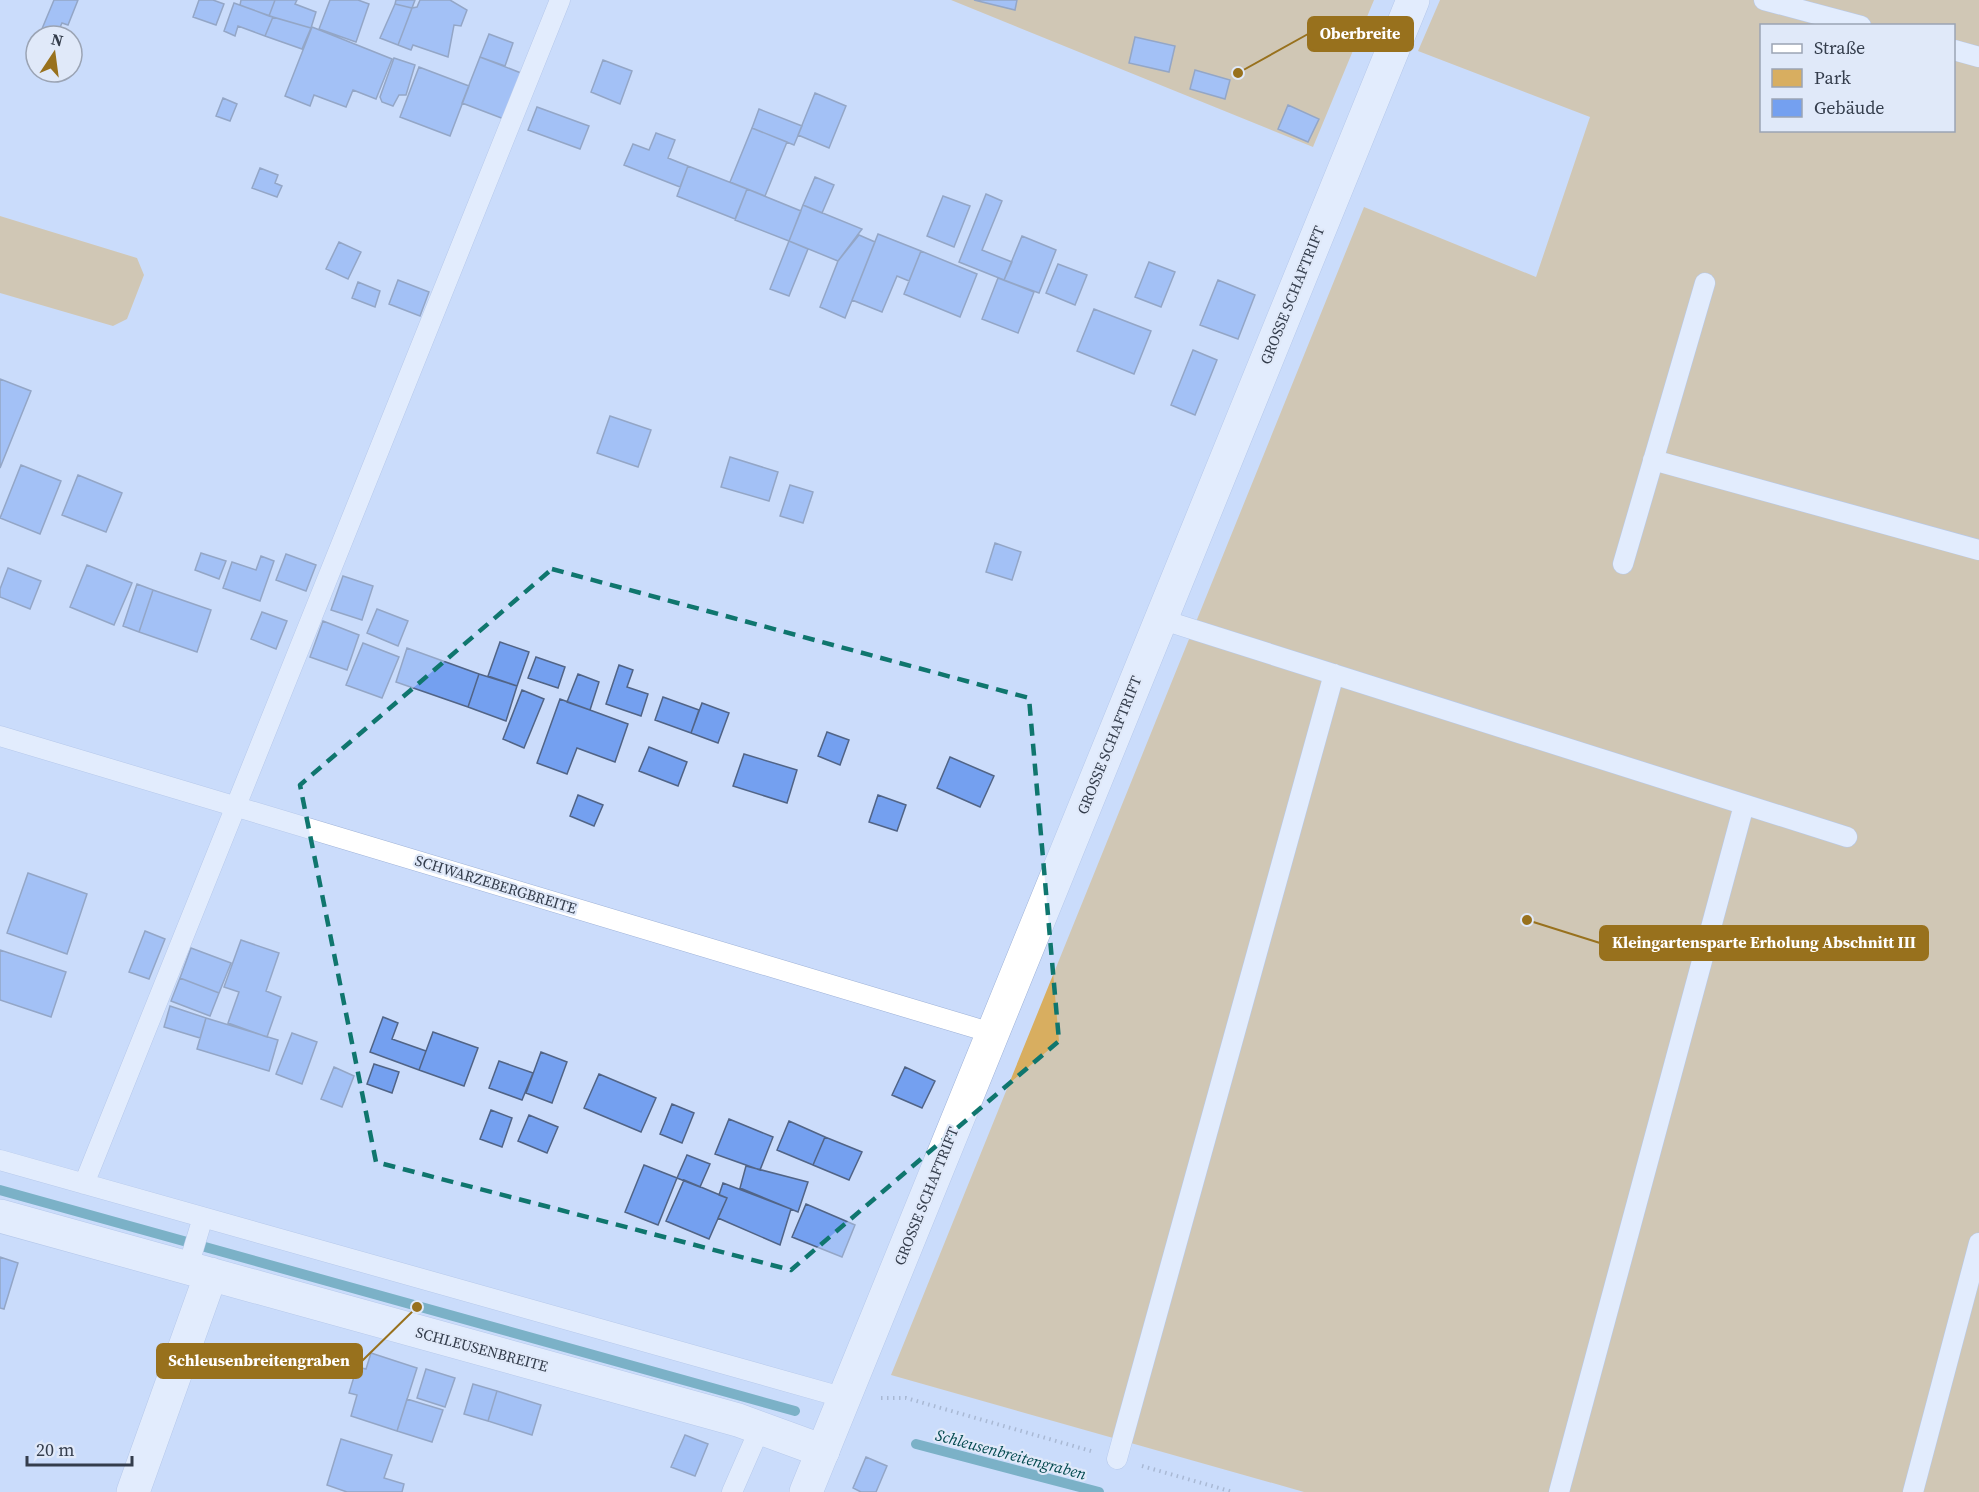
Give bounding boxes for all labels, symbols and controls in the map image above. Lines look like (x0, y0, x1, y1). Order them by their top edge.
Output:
callout: Oberbreite (1308, 17, 1413, 51)
text: Oberbreite (1320, 22, 1400, 44)
north arrow (24, 24, 84, 84)
legend (1760, 24, 1955, 132)
text: N (49, 27, 66, 51)
text: Straße (1814, 35, 1865, 60)
text: Park (1814, 65, 1851, 90)
text: Gebäude (1814, 95, 1885, 120)
street label: GROSSE SCHAFTRIFT (1255, 223, 1329, 367)
street label: GROSSE SCHAFTRIFT (1072, 673, 1146, 817)
street label: SCHWARZEBERGBREITE (413, 849, 579, 919)
callout: Kleingartensparte Erholung Abschnitt III (1600, 926, 1928, 960)
text: Kleingartensparte Erholung Abschnitt III (1612, 931, 1916, 953)
street label: GROSSE SCHAFTRIFT (889, 1124, 963, 1268)
street label: SCHLEUSENBREITE (414, 1321, 550, 1377)
callout: Schleusenbreitengraben (157, 1344, 362, 1378)
text: Schleusenbreitengraben (168, 1349, 350, 1371)
water label: Schleusenbreitengraben (933, 1423, 1089, 1485)
scale bar (27, 1429, 132, 1467)
text: 20 m (36, 1437, 74, 1462)

